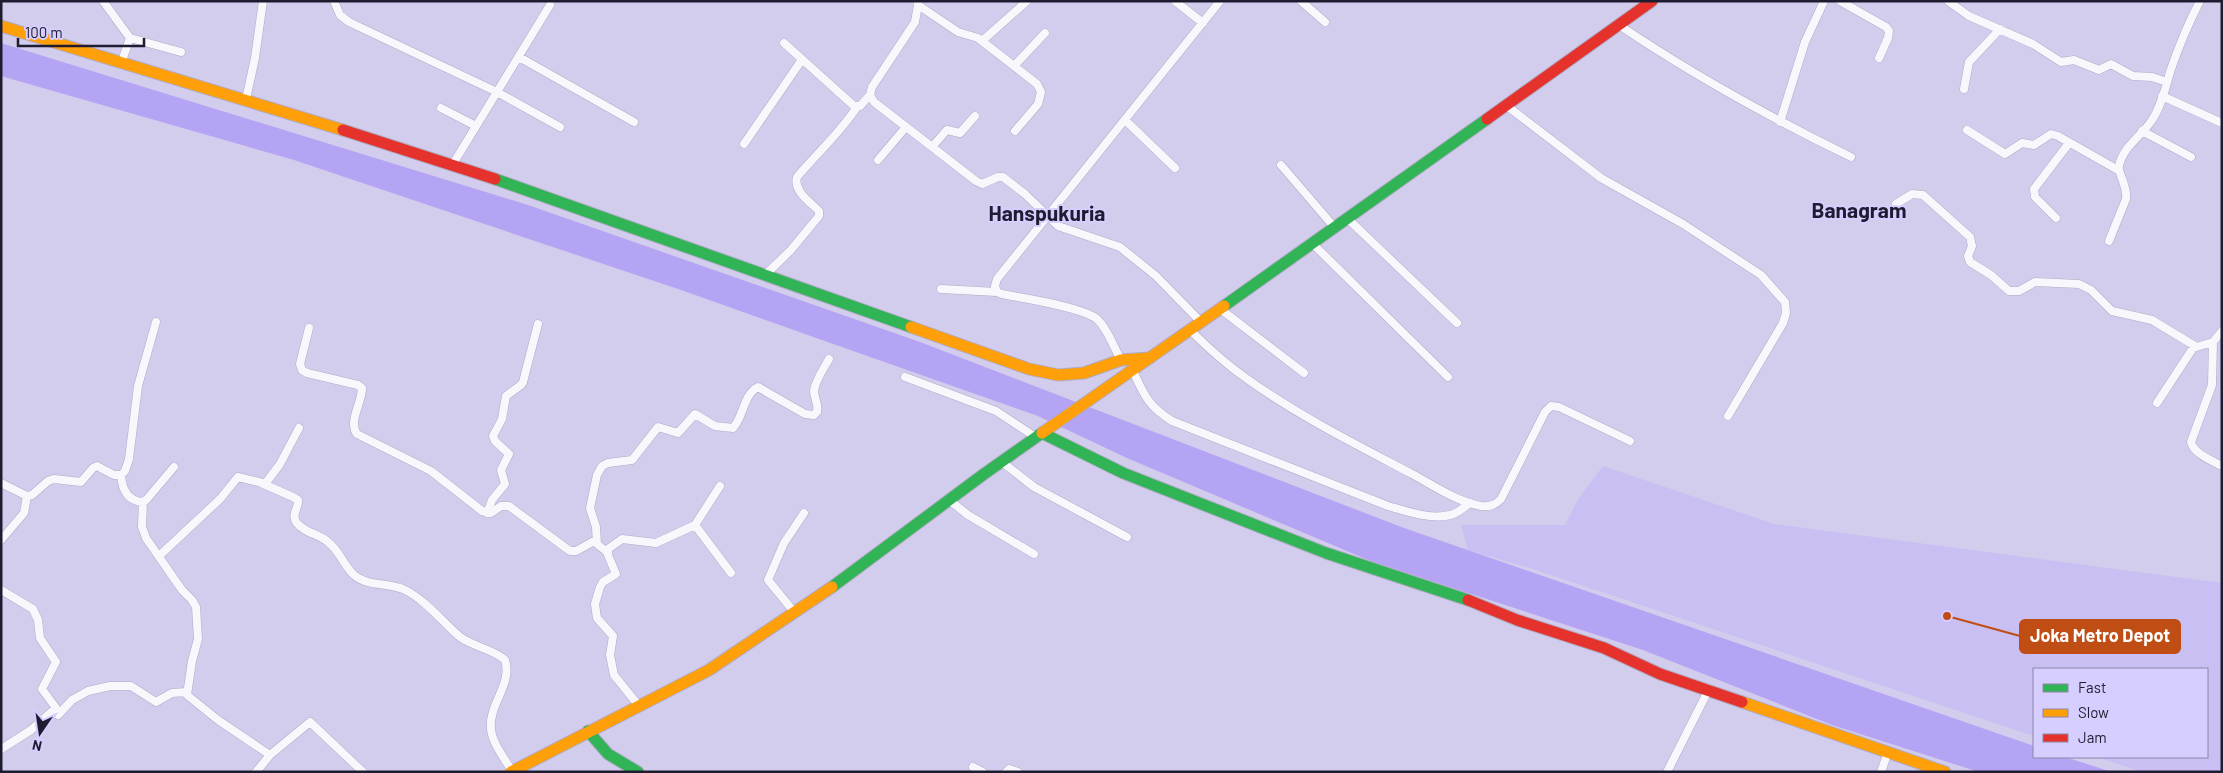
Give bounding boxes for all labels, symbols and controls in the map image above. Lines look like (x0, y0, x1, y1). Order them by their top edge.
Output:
scale bar (18, 15, 144, 47)
text: 100 m (25, 23, 63, 41)
district label: Banagram (1812, 197, 1906, 222)
district label: Hanspukuria (989, 200, 1105, 225)
callout: Joka Metro Depot (2020, 620, 2180, 653)
text: Joka Metro Depot (2030, 624, 2170, 646)
legend (2033, 668, 2208, 758)
text: Fast (2078, 678, 2106, 696)
text: Slow (2078, 703, 2109, 721)
north arrow (15, 708, 65, 758)
text: Jam (2078, 728, 2107, 746)
text: N (31, 737, 43, 755)

